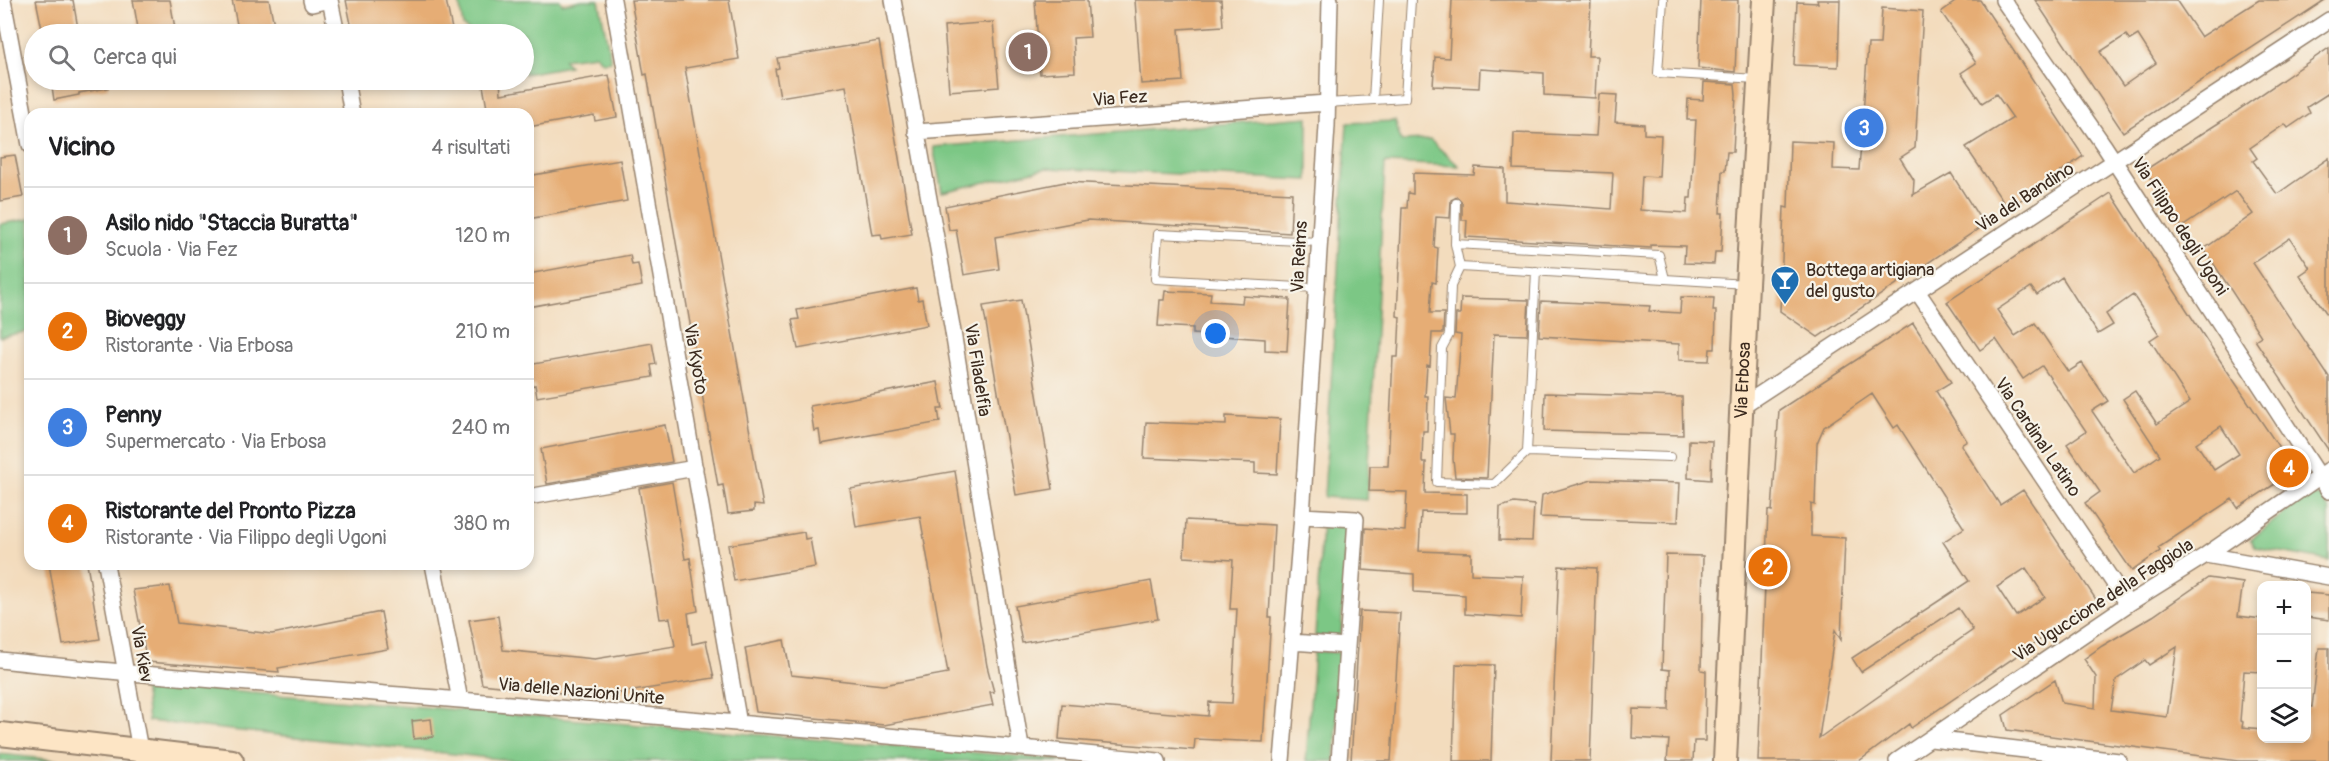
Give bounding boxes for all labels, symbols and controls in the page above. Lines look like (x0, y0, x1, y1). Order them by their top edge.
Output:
search box (24, 24, 534, 90)
pin: 1 (1008, 29, 1048, 74)
icon: search (45, 41, 78, 74)
text: Cerca qui (93, 43, 177, 71)
street label: Via Fez (1092, 85, 1148, 112)
pin: 3 (1844, 106, 1884, 150)
text: Vicino (48, 131, 115, 163)
text: 4 risultati (432, 135, 510, 160)
street label: Via Filippo degli Ugoni (2126, 153, 2233, 300)
street label: Via del Bandino (1972, 157, 2079, 238)
text: Asilo nido "Staccia Buratta" (105, 209, 358, 237)
street label: Via Reims (1286, 220, 1313, 294)
text: 1 (64, 223, 71, 248)
text: 120 m (455, 223, 510, 248)
text: Scuola · Via Fez (105, 237, 238, 262)
place label: Bottega artigiana del gusto (1806, 259, 1934, 303)
bar icon: Bottega artigiana del gusto (1769, 264, 1801, 306)
text: Bioveggy (105, 305, 185, 333)
text: 2 (62, 319, 73, 344)
text: 210 m (455, 319, 510, 344)
your location (1201, 319, 1230, 348)
street label: Via Kyoto (678, 322, 713, 397)
street label: Via Filadelfia (959, 322, 996, 418)
text: Ristorante · Via Erbosa (105, 333, 293, 358)
street label: Via Erbosa (1730, 341, 1756, 419)
street label: Via Cardinal Latino (1989, 373, 2086, 502)
text: Penny (105, 401, 161, 429)
text: 3 (62, 415, 73, 440)
text: 240 m (451, 415, 510, 440)
text: Supermercato · Via Erbosa (105, 429, 326, 454)
pin: 4 (2270, 446, 2308, 490)
text: Ristorante del Pronto Pizza (105, 497, 356, 525)
text: 4 (62, 511, 73, 536)
text: 380 m (453, 511, 510, 536)
text: Ristorante · Via Filippo degli Ugoni (105, 525, 386, 550)
street label: Via Uguccione della Faggiola (2009, 533, 2198, 667)
pin: 2 (1748, 544, 1788, 590)
map controls (2257, 581, 2311, 743)
button: + (2257, 581, 2311, 635)
street label: Via Kiev (125, 624, 158, 684)
button: − (2257, 635, 2311, 689)
street label: Via delle Nazioni Unite (497, 673, 665, 710)
button: layers (2257, 689, 2311, 743)

